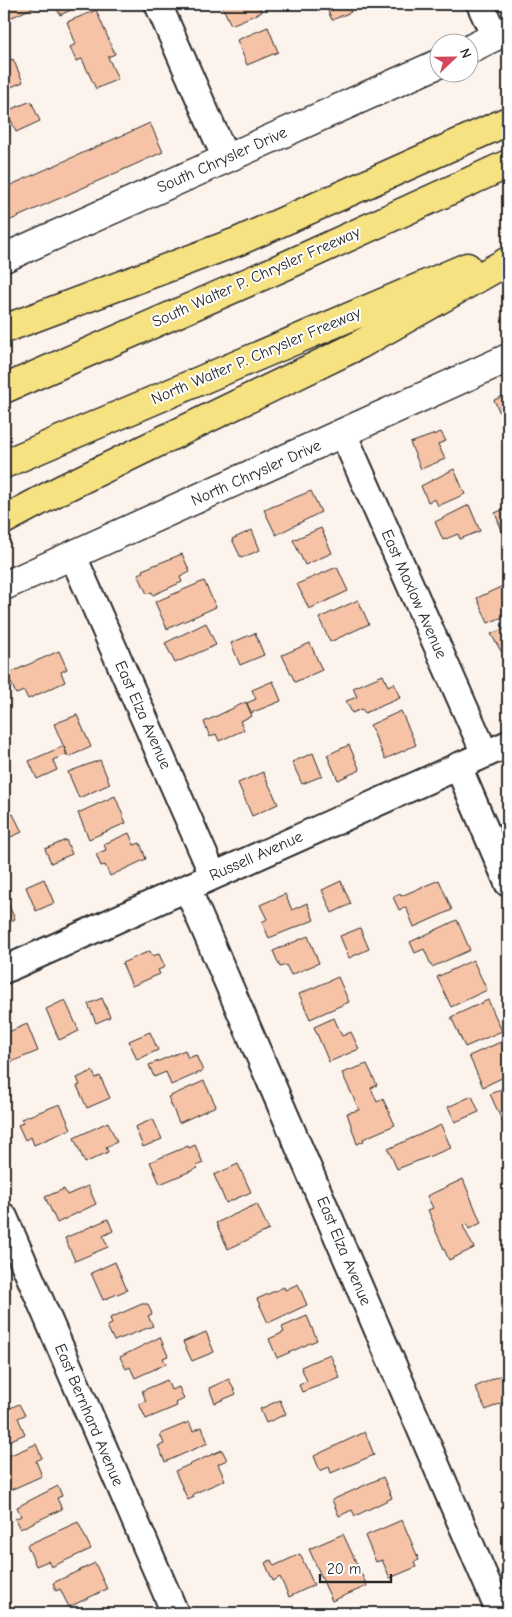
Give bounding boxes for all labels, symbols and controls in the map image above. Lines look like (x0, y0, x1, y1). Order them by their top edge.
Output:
north arrow (430, 32, 480, 82)
text: N (456, 46, 475, 61)
street label: South Chrysler Drive (154, 123, 290, 197)
street label: South Walter P. Chrysler Freeway (149, 223, 364, 331)
street label: North Walter P. Chrysler Freeway (149, 303, 364, 408)
street label: North Chrysler Drive (188, 436, 324, 510)
street label: East Maxlow Avenue (377, 527, 451, 661)
street label: East Elza Avenue (111, 658, 175, 772)
street label: Russell Avenue (207, 827, 305, 885)
street label: East Elza Avenue (313, 1194, 375, 1308)
street label: East Bernhard Avenue (51, 1341, 127, 1489)
scale bar (320, 1552, 391, 1584)
text: 20 m (327, 1560, 361, 1578)

